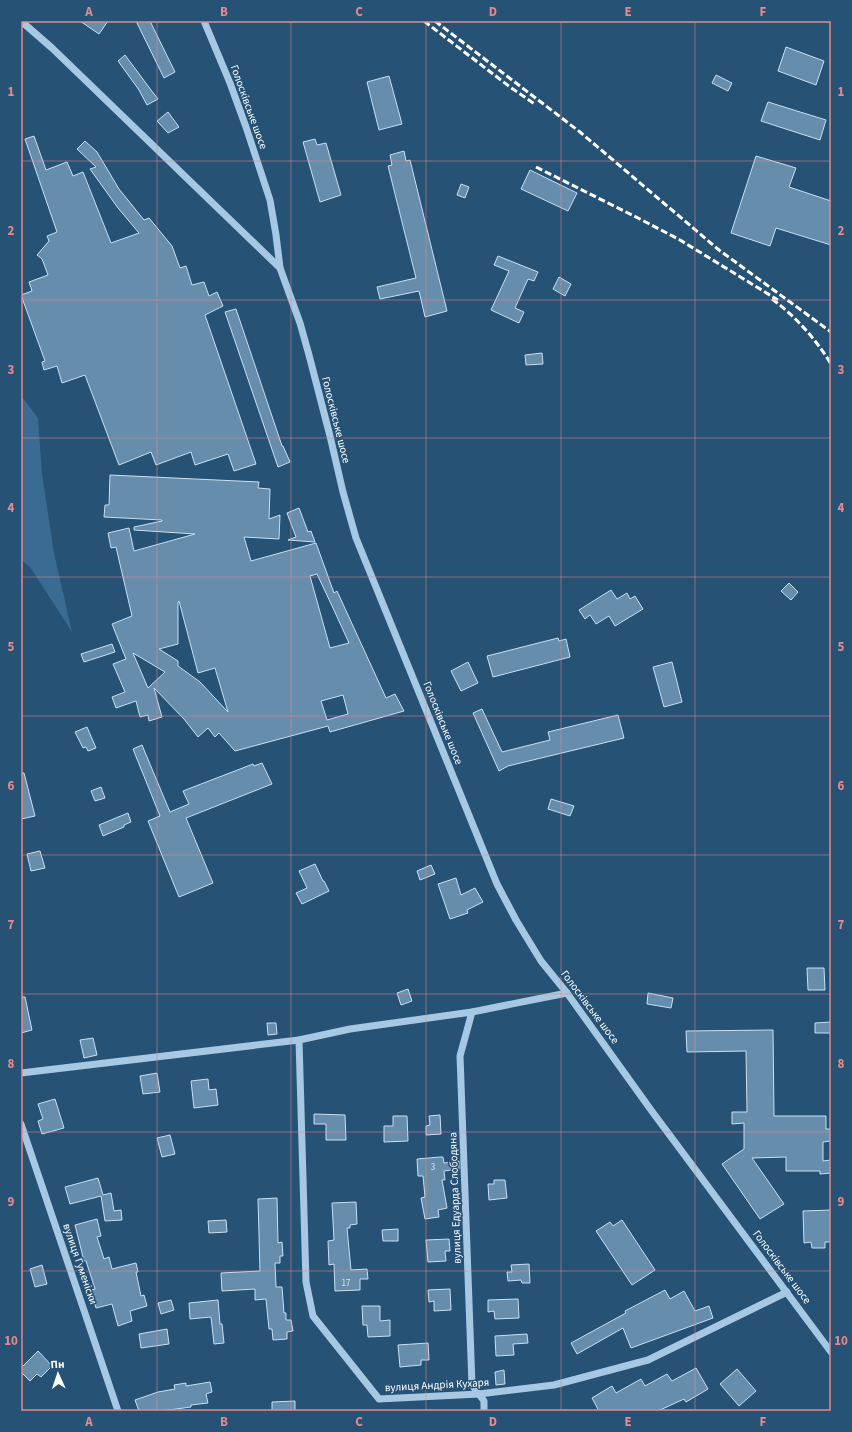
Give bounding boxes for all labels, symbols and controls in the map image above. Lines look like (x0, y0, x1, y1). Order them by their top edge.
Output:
text: A (84, 3, 93, 21)
text: B (220, 3, 228, 21)
text: C (355, 3, 363, 21)
text: D (489, 3, 497, 21)
text: E (624, 3, 632, 21)
text: F (760, 3, 767, 21)
street label: Голосківське шосе (227, 63, 271, 152)
text: 1 (8, 83, 15, 101)
text: 1 (838, 83, 845, 101)
text: 2 (8, 222, 15, 240)
text: 2 (838, 222, 845, 240)
text: 3 (8, 361, 15, 379)
text: 3 (838, 361, 845, 379)
street label: Голосківське шосе (318, 375, 354, 465)
text: 4 (8, 499, 15, 517)
text: 4 (838, 499, 845, 517)
text: 5 (8, 638, 15, 656)
text: 5 (838, 638, 845, 656)
street label: Голосківське шосе (419, 679, 467, 767)
text: 6 (8, 777, 15, 795)
text: 6 (838, 777, 845, 795)
text: 7 (8, 916, 15, 934)
text: 7 (838, 916, 845, 934)
street label: Голосківське шосе (557, 967, 623, 1047)
text: 8 (8, 1055, 15, 1073)
text: 8 (838, 1055, 845, 1073)
street label: вулиця Едуарда Слободяна (445, 1132, 465, 1264)
house number: 3 (431, 1161, 436, 1174)
text: 9 (8, 1193, 15, 1211)
text: 9 (838, 1193, 845, 1211)
street label: вулиця Гуменіски (59, 1221, 101, 1307)
street label: Голосківське шосе (749, 1227, 815, 1307)
house number: 17 (342, 1277, 351, 1290)
text: 10 (4, 1332, 18, 1350)
text: 10 (834, 1332, 848, 1350)
north arrow (38, 1354, 78, 1394)
text: Пн (50, 1357, 65, 1372)
street label: вулиця Андрія Кухаря (384, 1375, 490, 1395)
text: A (84, 1413, 93, 1431)
text: B (220, 1413, 228, 1431)
text: C (355, 1413, 363, 1431)
text: D (489, 1413, 497, 1431)
text: E (624, 1413, 632, 1431)
text: F (760, 1413, 767, 1431)

